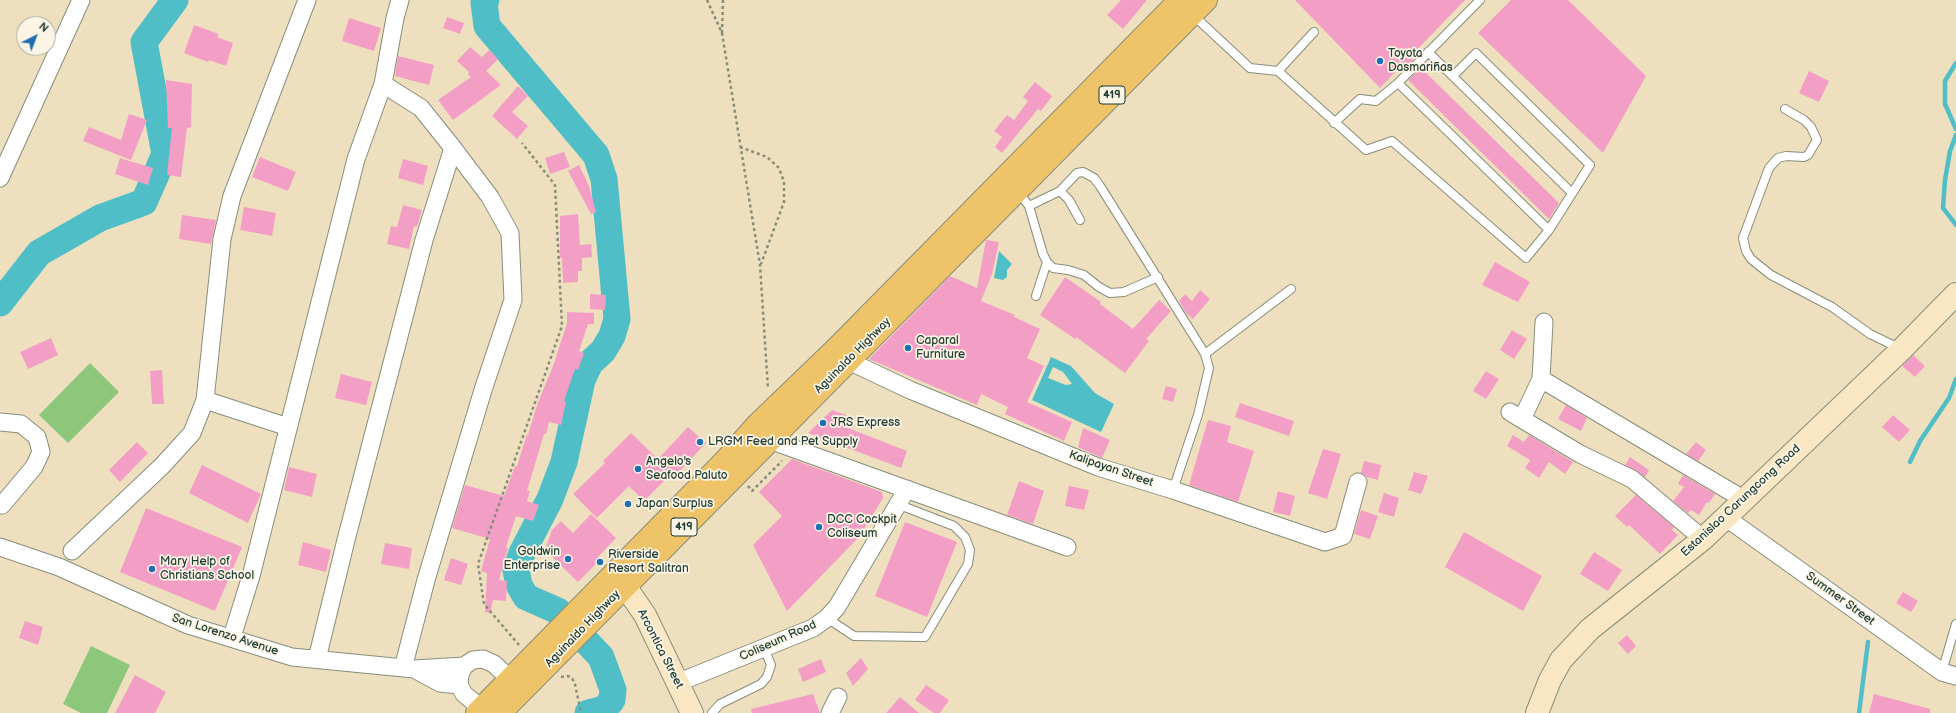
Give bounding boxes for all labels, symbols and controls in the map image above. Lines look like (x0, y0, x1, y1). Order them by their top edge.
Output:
north arrow (16, 16, 56, 56)
text: N (36, 20, 51, 35)
place label: Toyota Dasmariñas (1388, 47, 1453, 75)
marker: Toyota Dasmariñas (1375, 56, 1385, 66)
road number: 419 (1099, 86, 1125, 104)
street label: Aguinaldo Highway (812, 315, 894, 397)
place label: Caparal Furniture (916, 334, 965, 362)
marker: Caparal Furniture (903, 343, 913, 353)
place label: JRS Express (831, 416, 900, 430)
marker: JRS Express (818, 418, 828, 428)
place label: LRGM Feed and Pet Supply (708, 435, 858, 449)
marker: LRGM Feed and Pet Supply (695, 437, 705, 447)
street label: Estanislao Carungcong Road (1678, 442, 1804, 560)
street label: Kalipayan Street (1067, 448, 1155, 490)
place label: Angelo's Seafood Paluto (646, 455, 728, 483)
marker: Angelo's Seafood Paluto (633, 464, 643, 474)
place label: Japan Surplus (636, 497, 713, 511)
marker: Japan Surplus (623, 499, 633, 509)
place label: DCC Cockpit Coliseum (827, 513, 897, 541)
road number: 419 (671, 518, 697, 536)
marker: DCC Cockpit Coliseum (814, 522, 824, 532)
place label: Goldwin Enterprise (503, 545, 560, 573)
place label: Riverside Resort Salitran (608, 548, 689, 576)
marker: Goldwin Enterprise (563, 554, 573, 564)
place label: Mary Help of Christians School (160, 555, 254, 583)
marker: Riverside Resort Salitran (595, 557, 605, 567)
marker: Mary Help of Christians School (147, 564, 157, 574)
street label: Summer Street (1803, 569, 1877, 629)
street label: Aguinaldo Highway (542, 587, 624, 671)
street label: Arcontica Street (634, 607, 686, 691)
street label: San Lorenzo Avenue (170, 611, 280, 659)
street label: Coliseum Road (737, 618, 819, 664)

